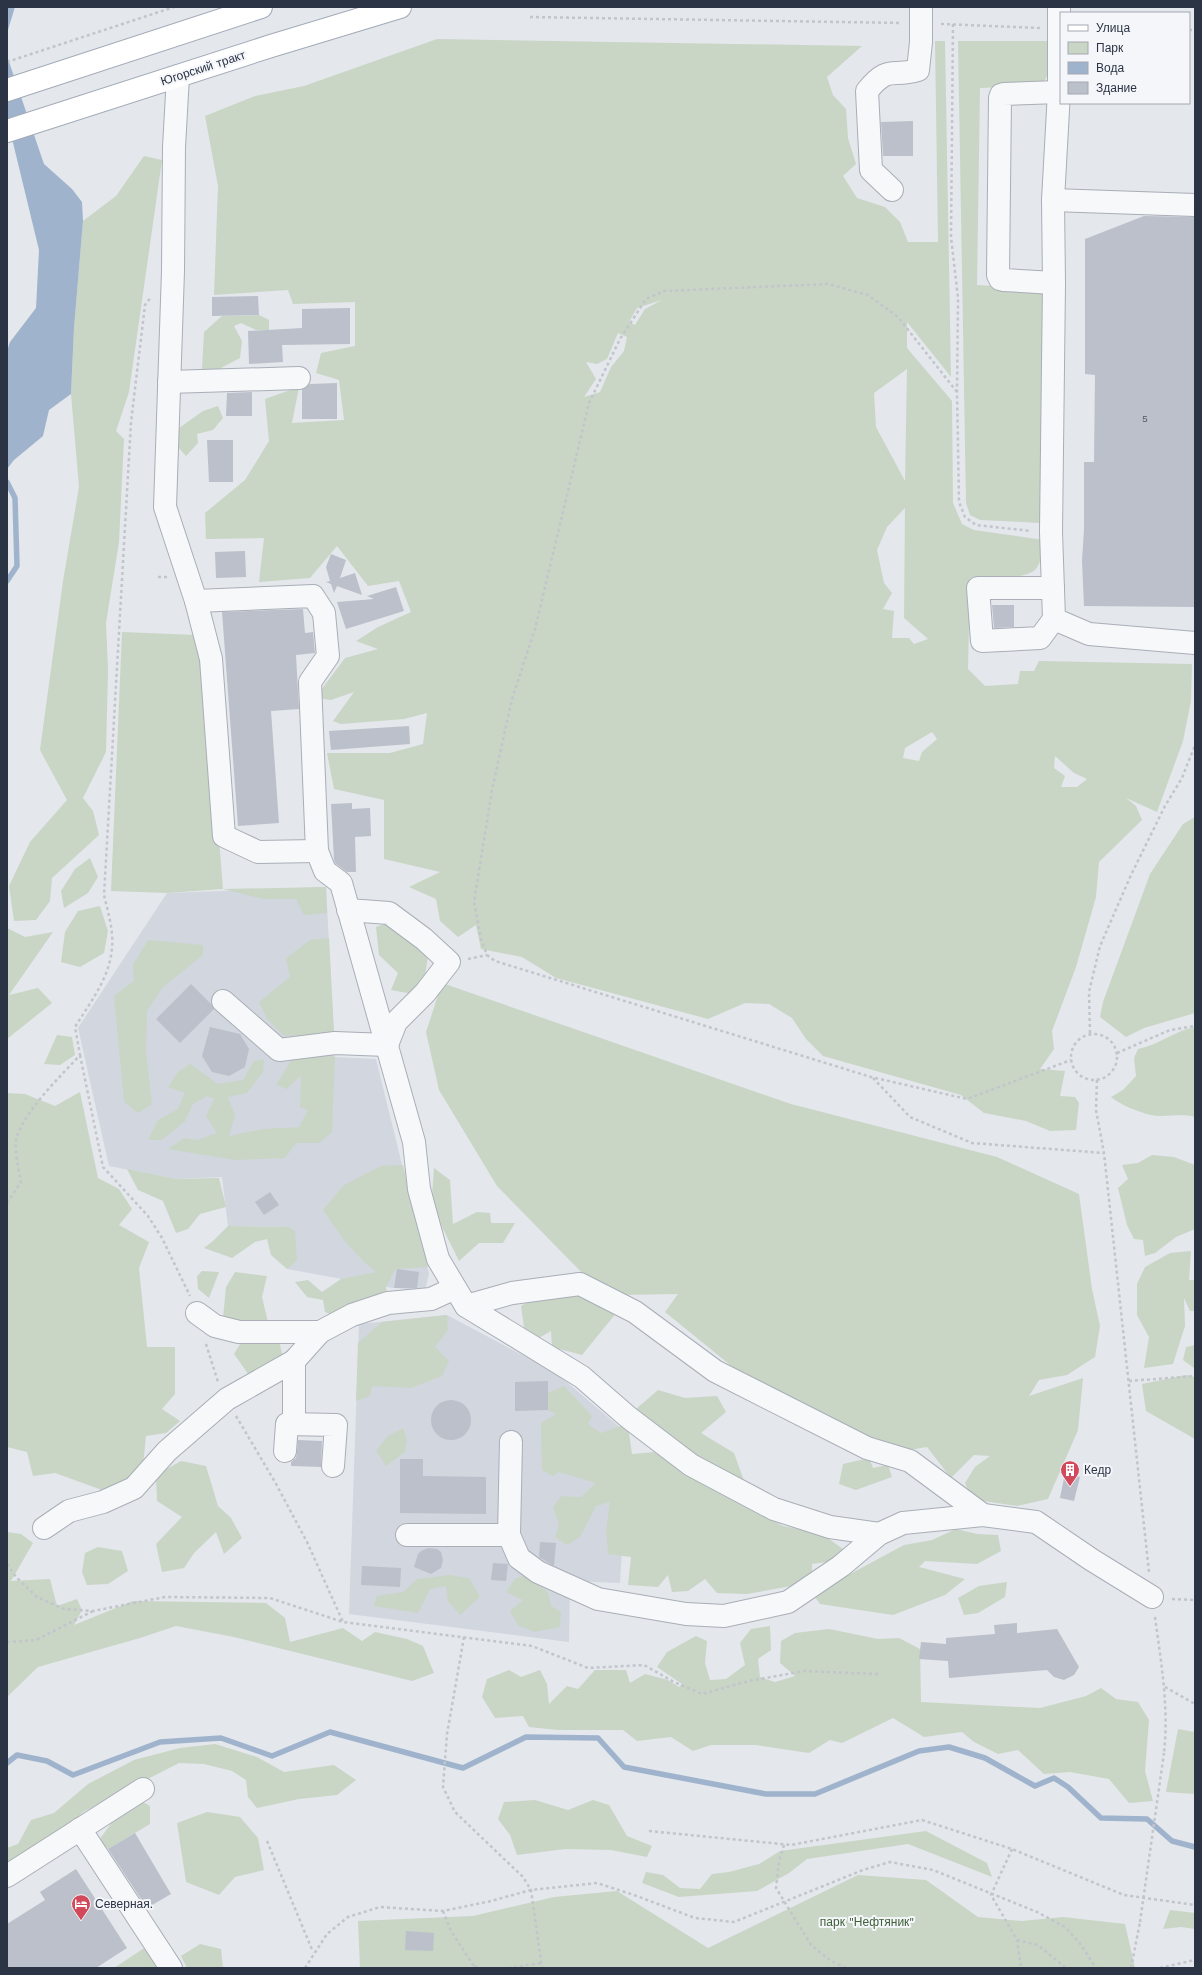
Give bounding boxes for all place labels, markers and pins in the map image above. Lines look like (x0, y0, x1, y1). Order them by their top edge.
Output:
building icon: Кедр (1059, 1459, 1081, 1487)
place label: Кедр (1084, 1463, 1111, 1477)
hotel icon: Северная. (70, 1893, 92, 1921)
place label: Северная. (95, 1897, 153, 1911)

